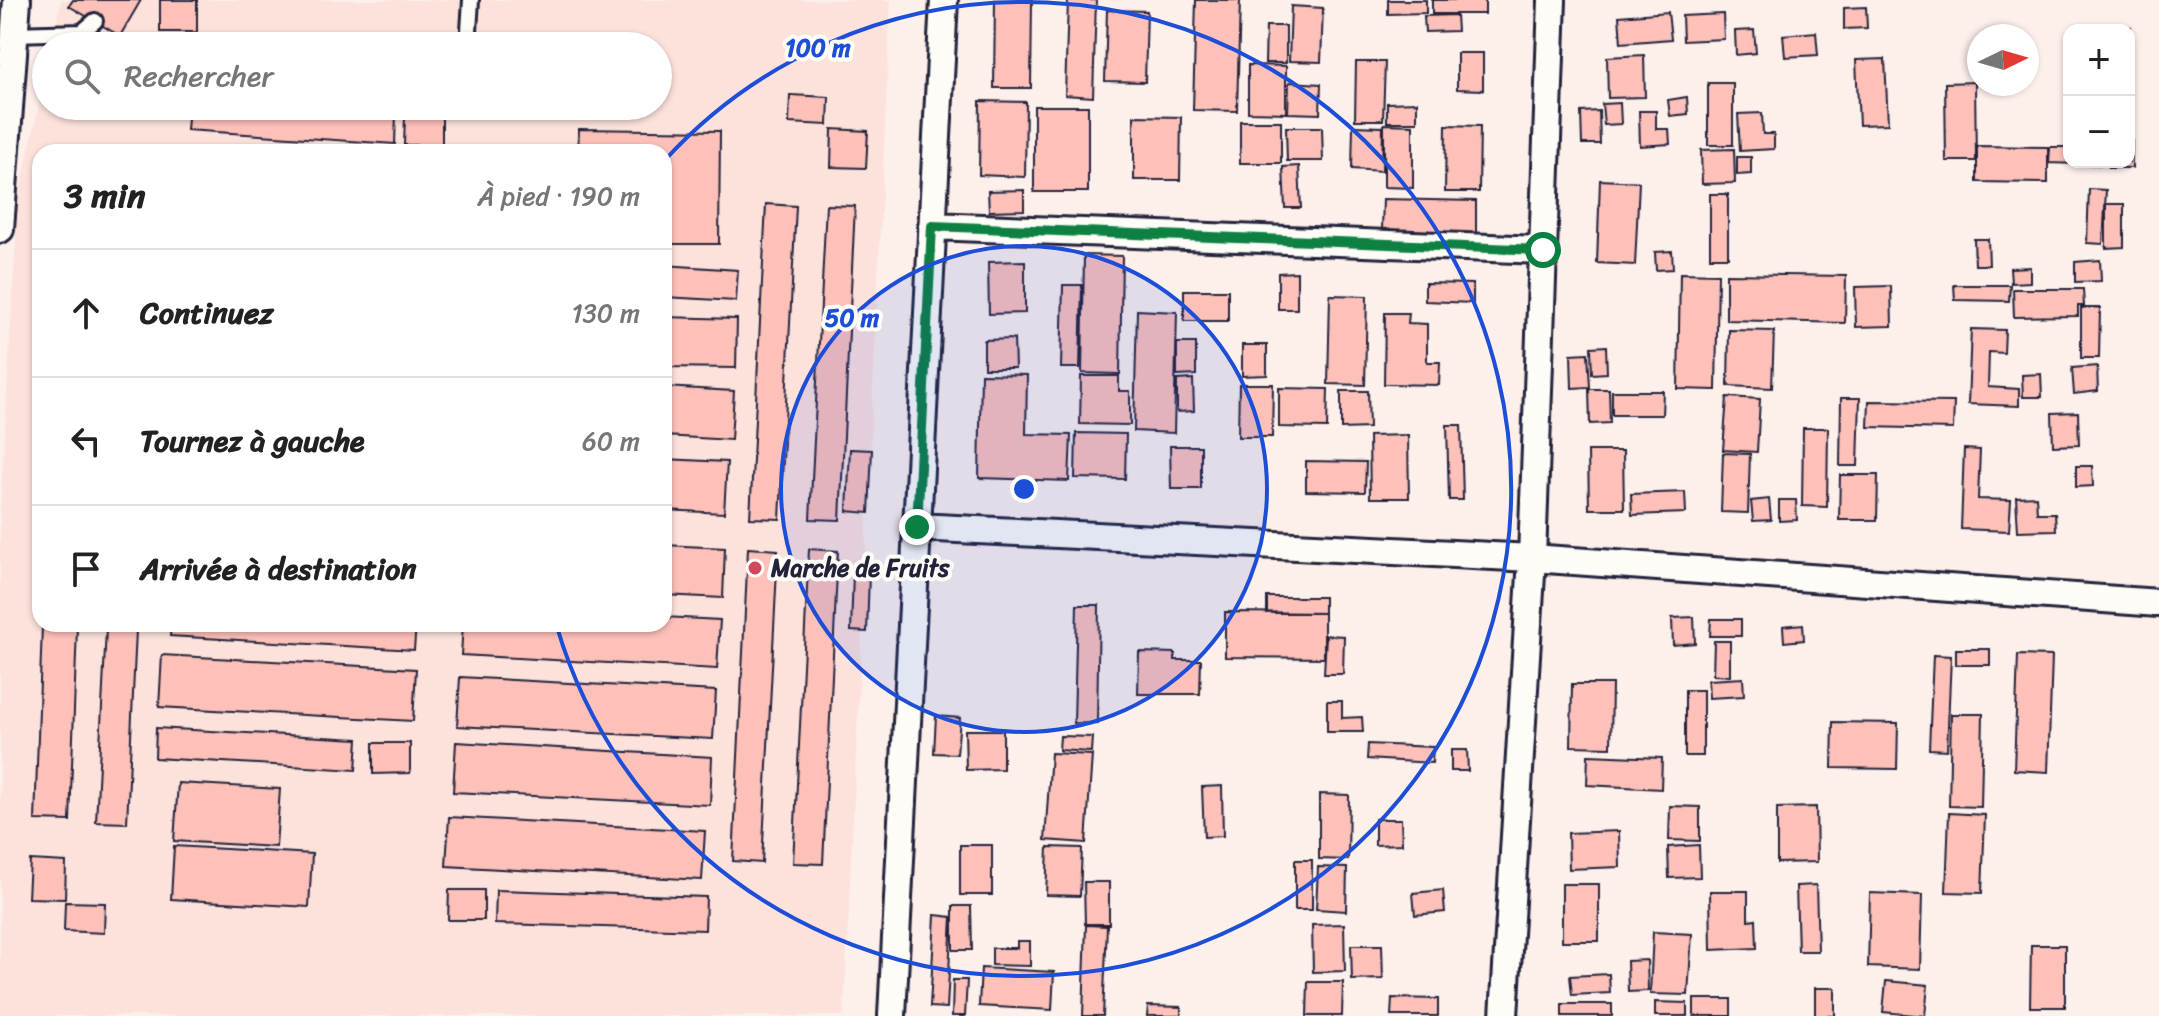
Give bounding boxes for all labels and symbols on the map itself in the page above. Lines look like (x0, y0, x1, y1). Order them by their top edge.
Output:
north arrow (1967, 24, 2039, 96)
text: 100 m (785, 27, 851, 69)
route start (1525, 232, 1561, 268)
text: 50 m (825, 297, 880, 339)
centre of rings (1010, 475, 1038, 503)
route end (899, 509, 935, 545)
place label: Marche de Fruits (770, 547, 950, 589)
marker: Marche de Fruits (746, 559, 764, 577)

